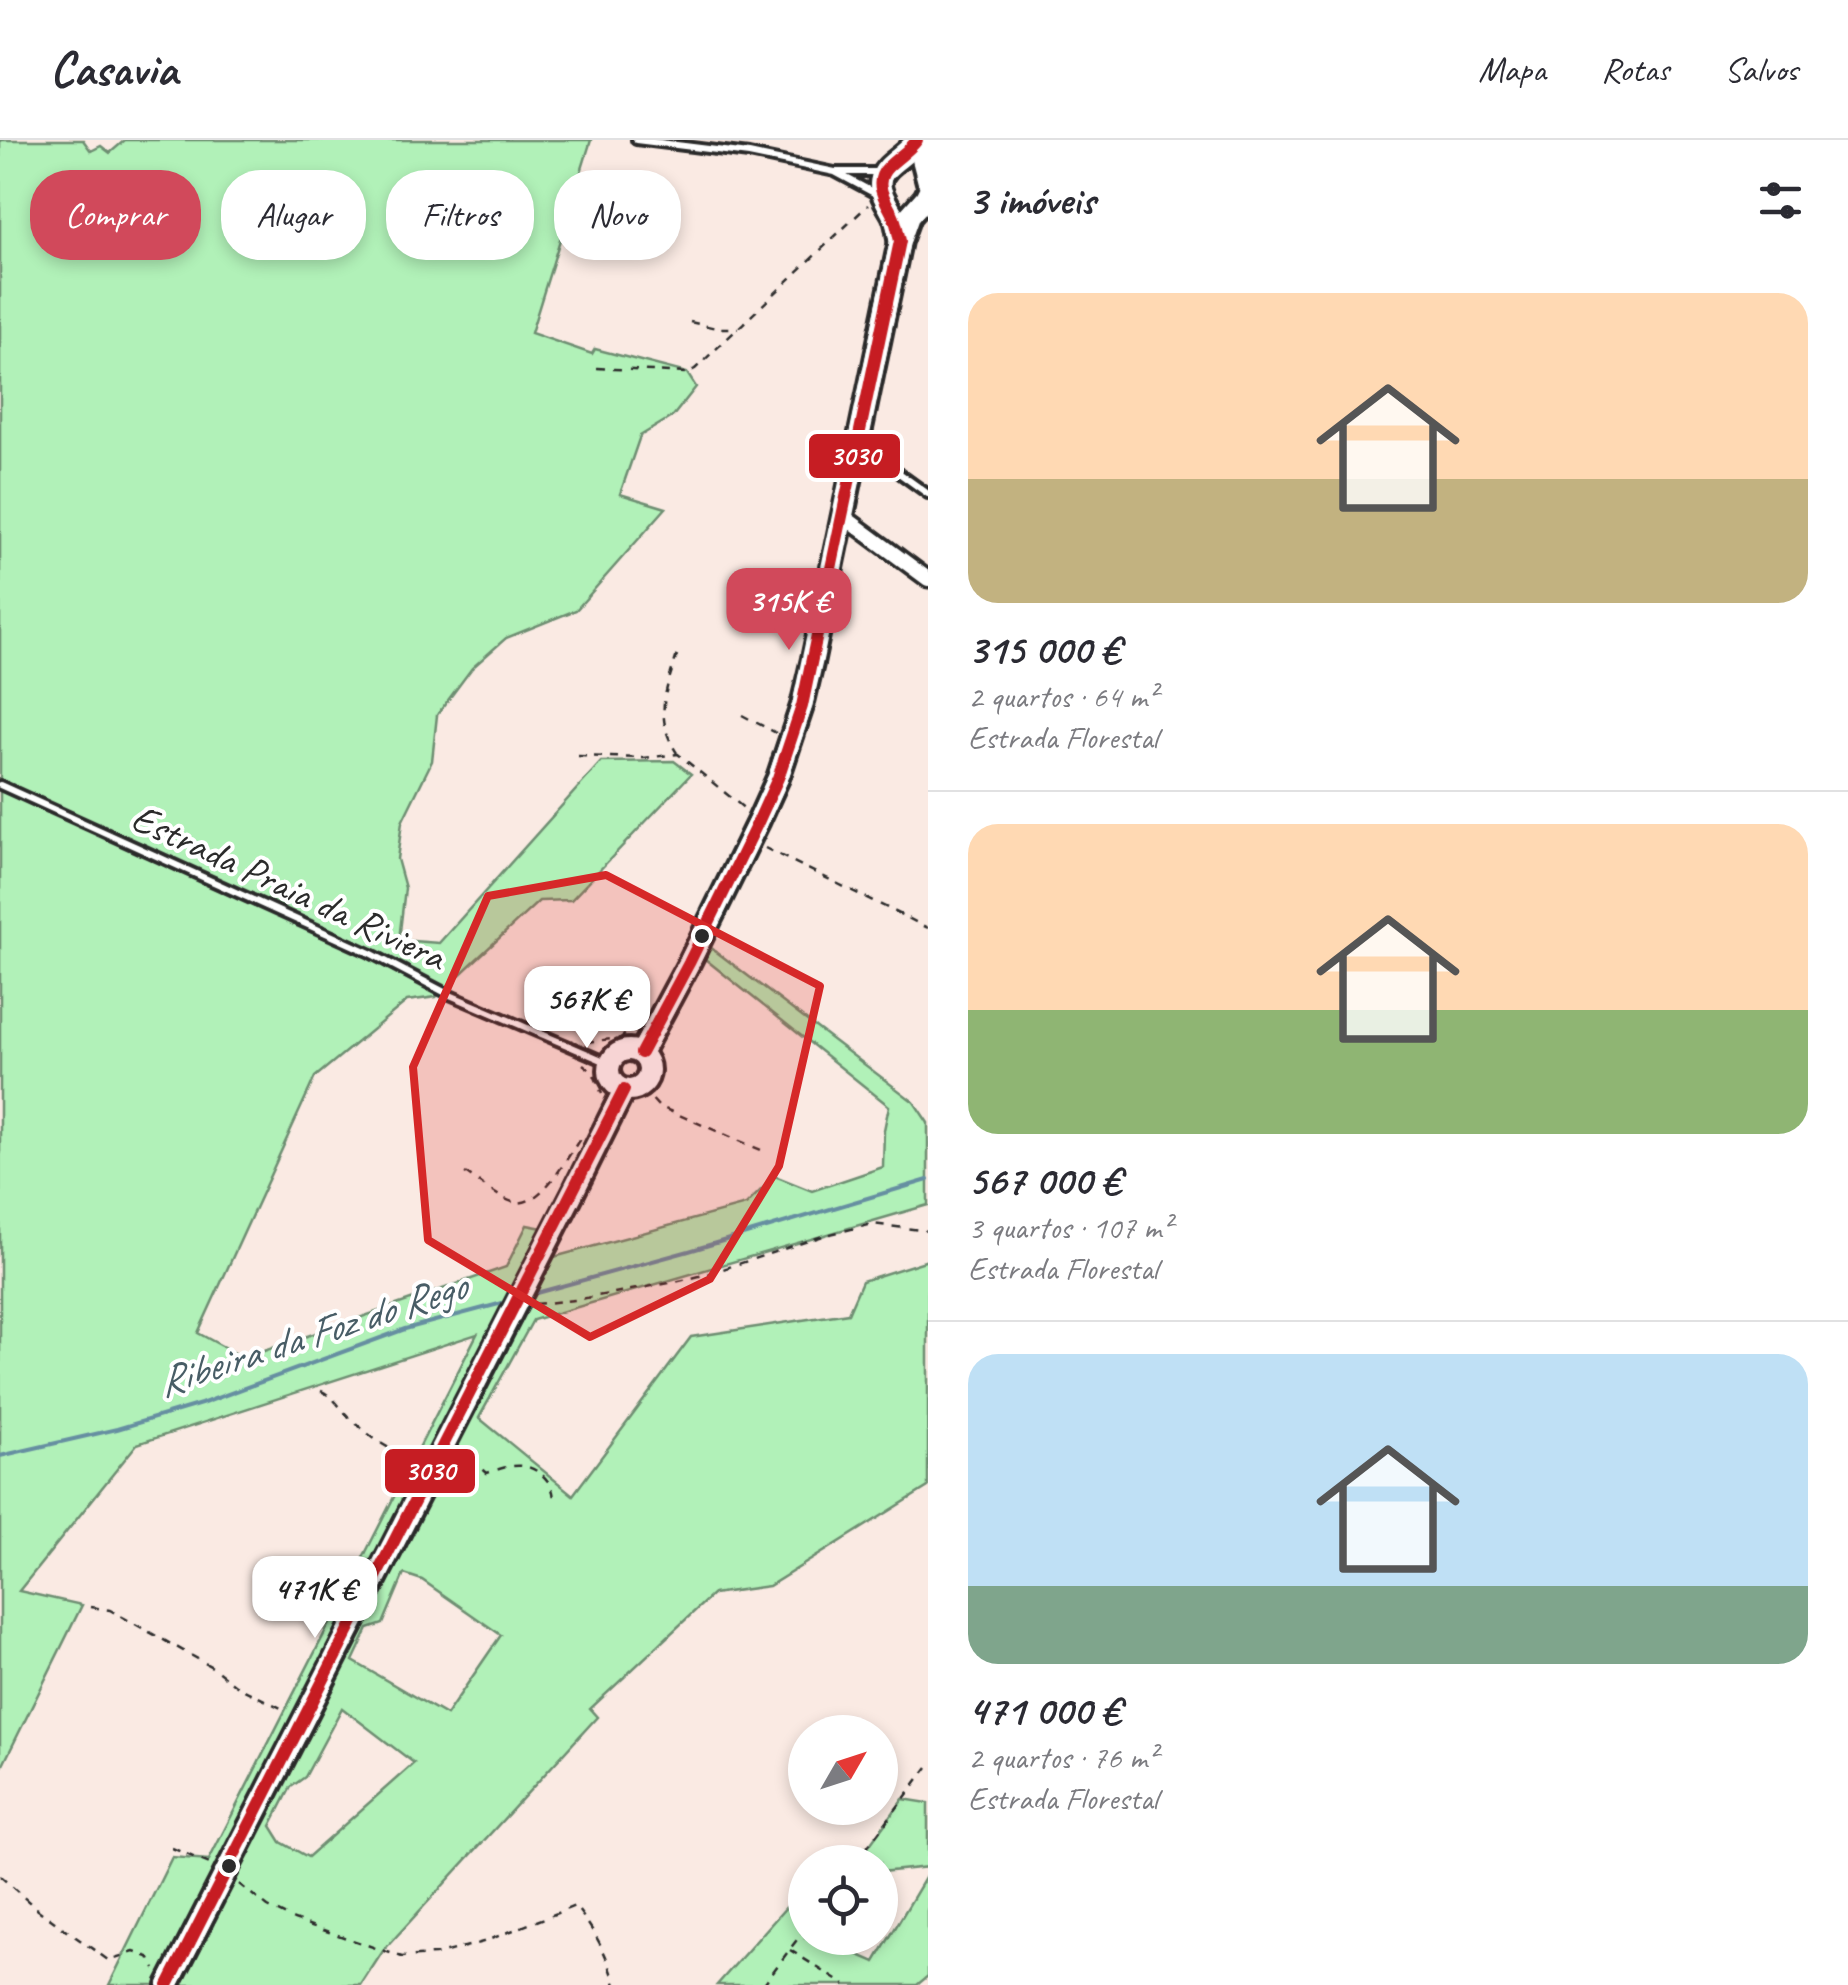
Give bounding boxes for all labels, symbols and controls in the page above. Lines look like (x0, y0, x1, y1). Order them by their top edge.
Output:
text: Casavia (50, 39, 178, 99)
text: Mapa (1478, 47, 1546, 92)
text: Rotas (1601, 47, 1669, 92)
text: Salvos (1724, 47, 1798, 92)
chip: Comprar (30, 170, 201, 260)
chip: Alugar (221, 170, 366, 260)
chip: Filtros (386, 170, 534, 260)
chip: Novo (554, 170, 681, 260)
icon: filters (1753, 173, 1808, 228)
text: 3 imóveis (968, 174, 1095, 227)
icon: home (1298, 358, 1478, 538)
line badge: 3030 (807, 432, 902, 480)
text: 3030 (830, 438, 884, 473)
pin: 315K € (708, 568, 870, 653)
text: 315K € (748, 580, 830, 621)
text: 315 000 € (968, 623, 1120, 676)
text: 2 quartos · 64 m² (968, 676, 1157, 717)
text: Estrada Florestal (968, 717, 1158, 758)
street label: Estrada Praia da Riviera (124, 792, 456, 983)
icon: home (1298, 889, 1478, 1069)
unlabelled marker (692, 926, 712, 946)
pin: 567K € (506, 966, 668, 1051)
text: 567K € (546, 978, 628, 1019)
text: 567 000 € (968, 1154, 1121, 1207)
text: 3 quartos · 107 m² (968, 1207, 1171, 1248)
text: Estrada Florestal (968, 1248, 1158, 1289)
water label: Ribeira da Foz do Rego (151, 1258, 477, 1409)
icon: home (1298, 1419, 1478, 1599)
line badge: 3030 (383, 1447, 477, 1495)
text: 3030 (405, 1453, 459, 1488)
pin: 471K € (234, 1556, 396, 1641)
text: 471K € (274, 1568, 356, 1609)
text: 471 000 € (968, 1684, 1120, 1737)
north arrow (788, 1715, 898, 1825)
map controls (788, 1715, 898, 1955)
text: 2 quartos · 76 m² (968, 1737, 1157, 1778)
text: Estrada Florestal (968, 1778, 1158, 1819)
button: locate (788, 1845, 898, 1955)
unlabelled marker (219, 1856, 239, 1876)

